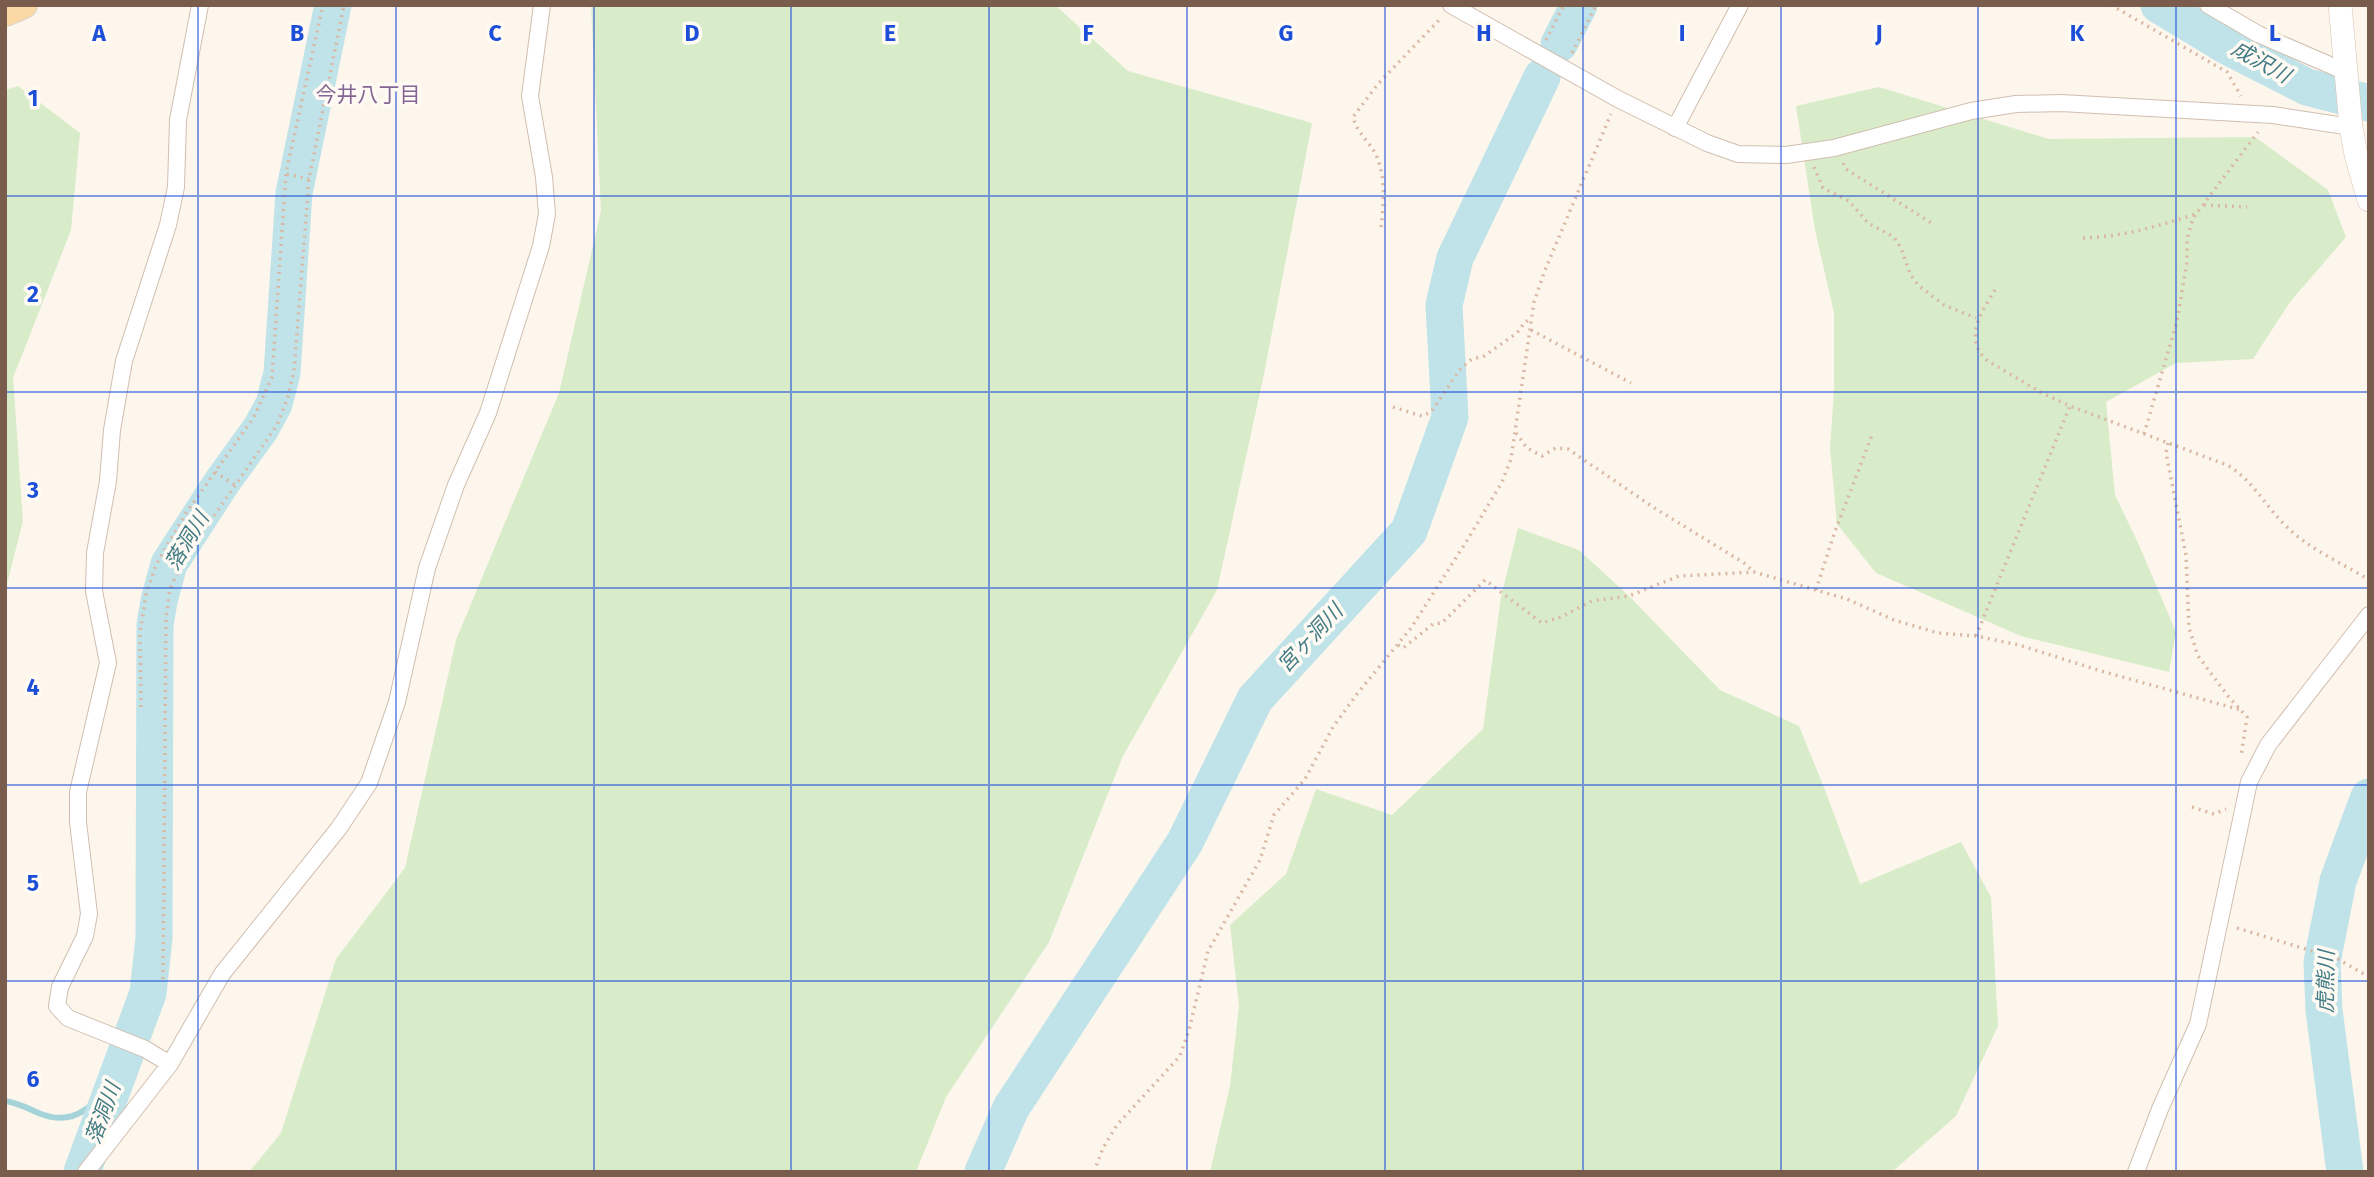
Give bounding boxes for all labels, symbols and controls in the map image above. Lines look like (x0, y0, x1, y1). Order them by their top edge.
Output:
text: A (91, 19, 106, 47)
text: B (290, 19, 304, 47)
text: C (488, 19, 502, 47)
text: D (685, 19, 700, 47)
text: E (884, 19, 896, 47)
text: F (1082, 19, 1094, 47)
text: G (1279, 19, 1293, 47)
text: H (1476, 19, 1492, 47)
text: I (1679, 19, 1685, 47)
text: J (1874, 19, 1883, 47)
text: K (2070, 19, 2085, 47)
text: L (2269, 19, 2281, 47)
water label: 成沢川 (2227, 35, 2297, 90)
district label: 今井八丁目 (316, 82, 421, 108)
text: 1 (28, 84, 38, 112)
text: 2 (27, 280, 39, 308)
text: 3 (26, 476, 39, 504)
water label: 落洞川 (160, 506, 215, 575)
water label: 宮ヶ洞川 (1272, 597, 1350, 678)
text: 4 (27, 673, 40, 701)
text: 5 (27, 869, 39, 897)
water label: 虎熊川 (2312, 948, 2340, 1014)
text: 6 (27, 1065, 40, 1093)
water label: 落洞川 (80, 1077, 127, 1147)

